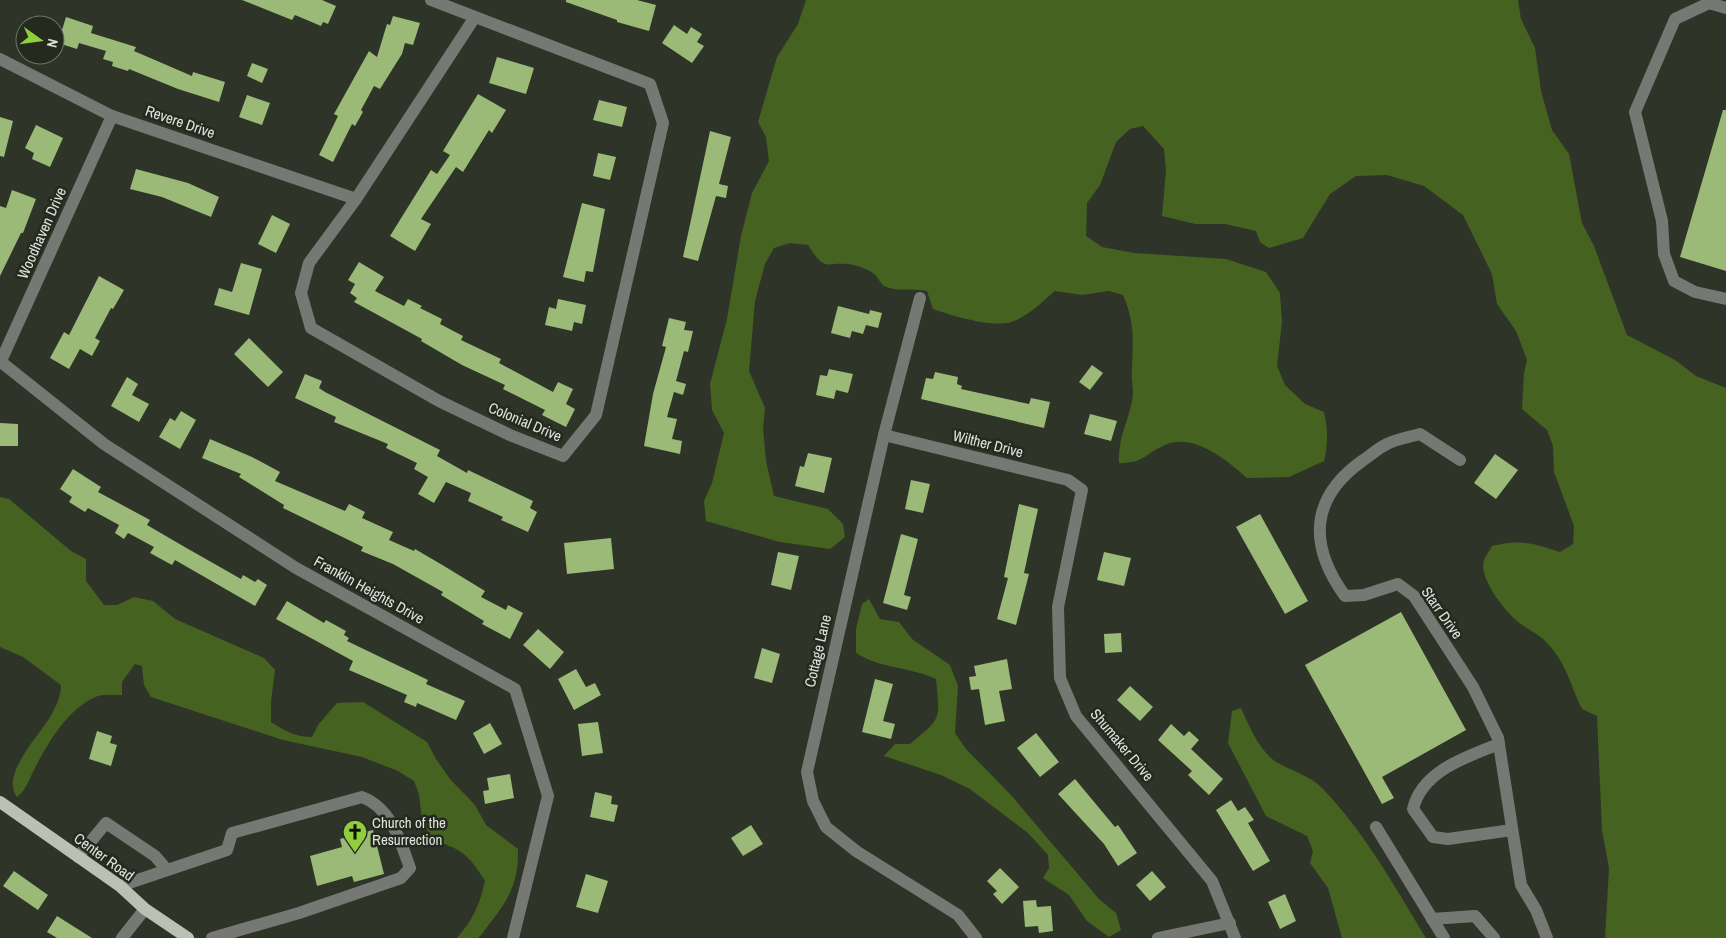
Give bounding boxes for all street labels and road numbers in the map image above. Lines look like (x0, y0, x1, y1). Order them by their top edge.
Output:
street label: Revere Drive (142, 100, 218, 143)
street label: Woodhaven Drive (12, 184, 71, 282)
street label: Colonial Drive (485, 397, 565, 446)
street label: Wilther Drive (951, 425, 1026, 462)
street label: Franklin Heights Drive (310, 551, 428, 629)
street label: Starr Drive (1417, 582, 1468, 643)
street label: Cottage Lane (799, 612, 836, 689)
street label: Shumaker Drive (1086, 704, 1159, 786)
street label: Center Road (70, 828, 139, 886)

